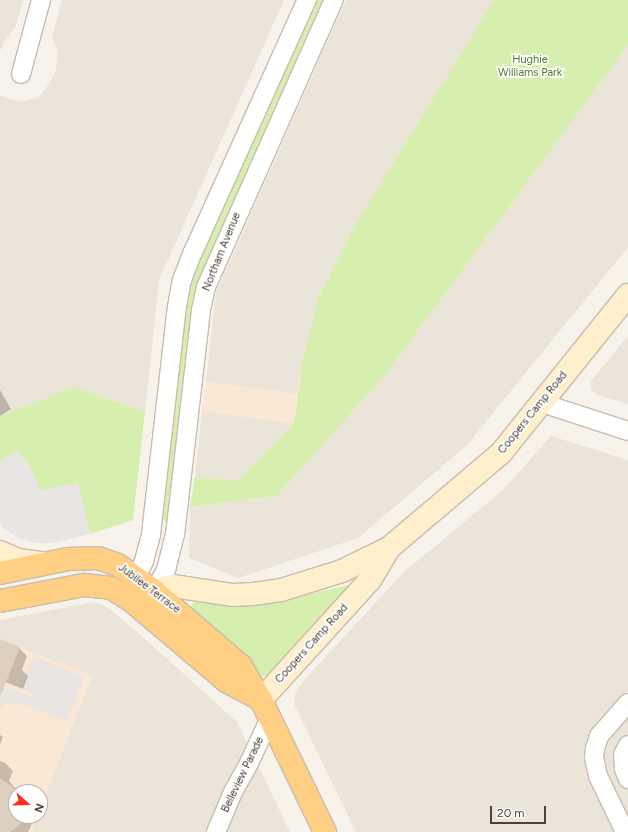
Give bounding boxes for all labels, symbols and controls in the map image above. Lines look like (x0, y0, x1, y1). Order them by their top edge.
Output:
park label: Hughie Williams Park (498, 54, 562, 80)
street label: Northam Avenue (200, 211, 244, 293)
street label: Coopers Camp Road (496, 369, 570, 457)
street label: Jubilee Terrace (115, 561, 183, 617)
street label: Coopers Camp Road (273, 602, 351, 686)
street label: Belleview Parade (219, 735, 267, 815)
north arrow (8, 784, 48, 824)
scale bar (492, 798, 548, 824)
text: N (31, 802, 46, 814)
text: 20 m (497, 806, 525, 820)

